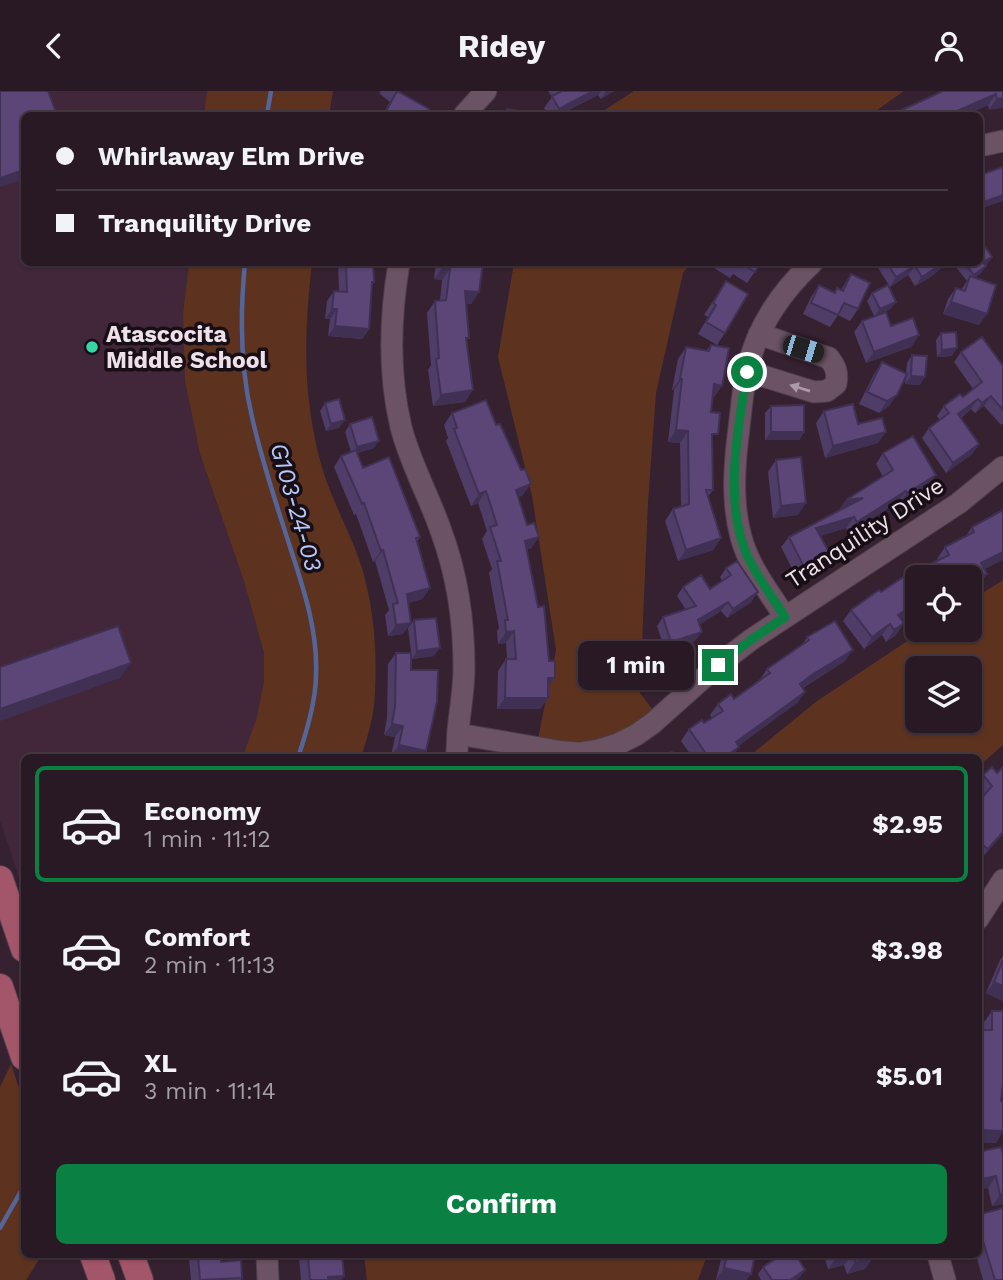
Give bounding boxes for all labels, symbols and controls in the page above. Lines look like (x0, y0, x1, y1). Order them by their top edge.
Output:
icon: back (35, 27, 73, 65)
text: Ridey (458, 27, 545, 65)
icon: person (930, 27, 968, 65)
text: Whirlaway Elm Drive (98, 141, 365, 171)
text: Tranquility Drive (98, 208, 311, 238)
place label: Atascocita Middle School (106, 321, 268, 374)
car (780, 333, 827, 365)
marker: Atascocita Middle School (84, 339, 100, 355)
route start (731, 356, 763, 388)
one-way arrow (789, 382, 810, 392)
water label: G103-24-03 (264, 440, 328, 574)
street label: Tranquility Drive (781, 472, 949, 594)
map controls (905, 565, 982, 733)
button: locate (905, 565, 982, 642)
callout: 1 min (578, 641, 694, 689)
route end (702, 649, 734, 681)
text: 1 min (606, 652, 666, 679)
button: layers (905, 656, 982, 733)
icon: car (60, 793, 123, 856)
text: Economy (144, 796, 261, 826)
text: $2.95 (872, 809, 943, 839)
text: 1 min · 11:12 (144, 826, 271, 853)
icon: car (60, 919, 123, 982)
text: Comfort (144, 922, 250, 952)
text: $3.98 (871, 935, 943, 965)
text: 2 min · 11:13 (144, 952, 275, 979)
icon: car (60, 1045, 123, 1108)
text: XL (144, 1048, 177, 1078)
text: $5.01 (876, 1061, 943, 1091)
text: 3 min · 11:14 (144, 1078, 276, 1105)
button: Confirm (56, 1164, 947, 1244)

